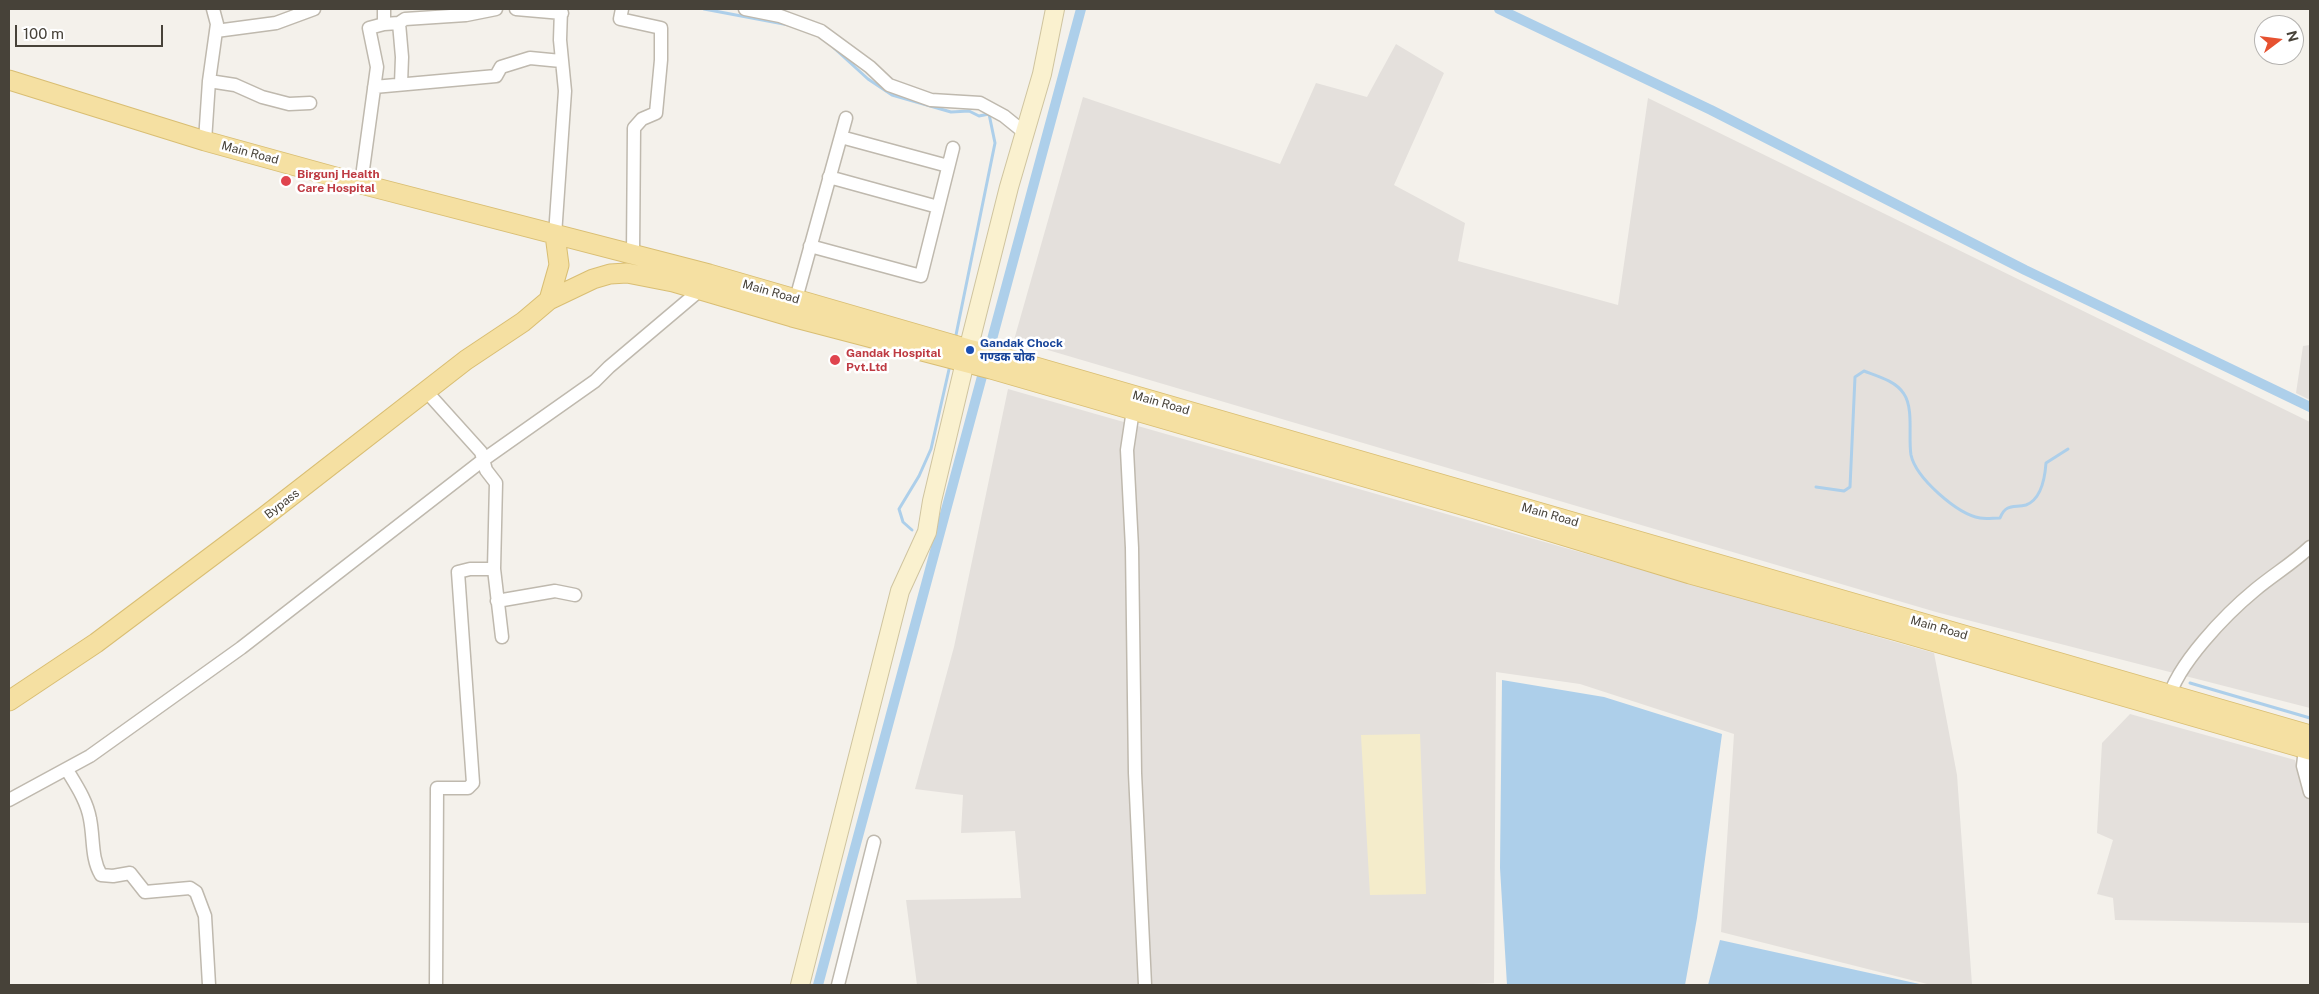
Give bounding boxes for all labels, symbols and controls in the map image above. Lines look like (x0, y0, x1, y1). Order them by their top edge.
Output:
scale bar (18, 15, 165, 47)
north arrow (2254, 15, 2304, 65)
text: 100 m (23, 25, 64, 42)
text: N (2283, 29, 2302, 44)
street label: Main Road (220, 138, 280, 168)
place label: Birgunj Health Care Hospital (297, 167, 380, 195)
marker: Birgunj Health Care Hospital (279, 174, 293, 188)
street label: Main Road (741, 277, 801, 307)
place label: Gandak Chock गण्डक चोक (980, 336, 1063, 364)
marker: Gandak Chock गण्डक चोक (964, 344, 976, 356)
place label: Gandak Hospital Pvt.Ltd (846, 346, 941, 374)
marker: Gandak Hospital Pvt.Ltd (828, 353, 842, 367)
street label: Main Road (1131, 388, 1191, 418)
street label: Bypass (262, 486, 302, 522)
street label: Main Road (1520, 500, 1580, 530)
street label: Main Road (1909, 613, 1969, 643)

